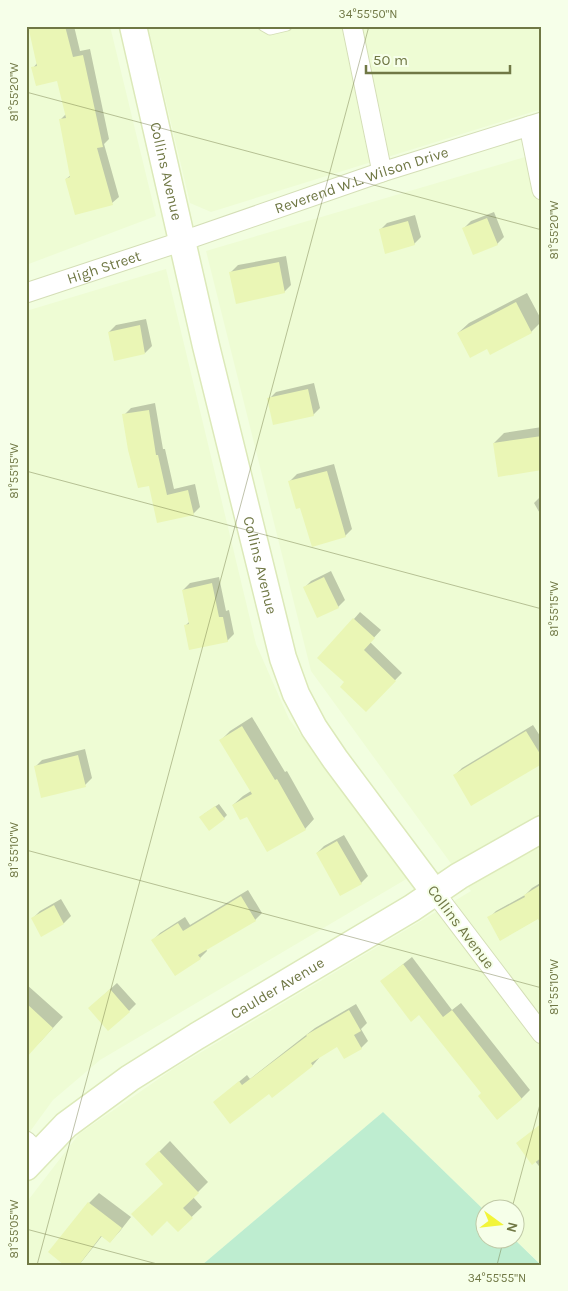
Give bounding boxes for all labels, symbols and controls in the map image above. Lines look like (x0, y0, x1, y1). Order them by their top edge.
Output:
text: 34°55'50"N (339, 7, 397, 21)
scale bar (366, 42, 509, 74)
text: 50 m (373, 51, 408, 69)
text: 81°55'20"W (7, 62, 21, 122)
street label: Collins Avenue (146, 120, 186, 222)
street label: Reverend W.L. Wilson Drive (272, 143, 451, 218)
text: 81°55'20"W (547, 200, 561, 260)
street label: High Street (65, 246, 143, 288)
text: 81°55'15"W (7, 443, 21, 499)
street label: Collins Avenue (239, 514, 281, 616)
text: 81°55'15"W (547, 581, 561, 637)
text: 81°55'10"W (7, 822, 21, 878)
street label: Collins Avenue (424, 882, 498, 972)
street label: Caulder Avenue (227, 953, 327, 1023)
text: 81°55'10"W (547, 959, 561, 1015)
north arrow (476, 1198, 526, 1248)
text: 81°55'05"W (7, 1199, 21, 1258)
text: N (503, 1220, 522, 1234)
text: 34°55'55"N (468, 1271, 526, 1285)

